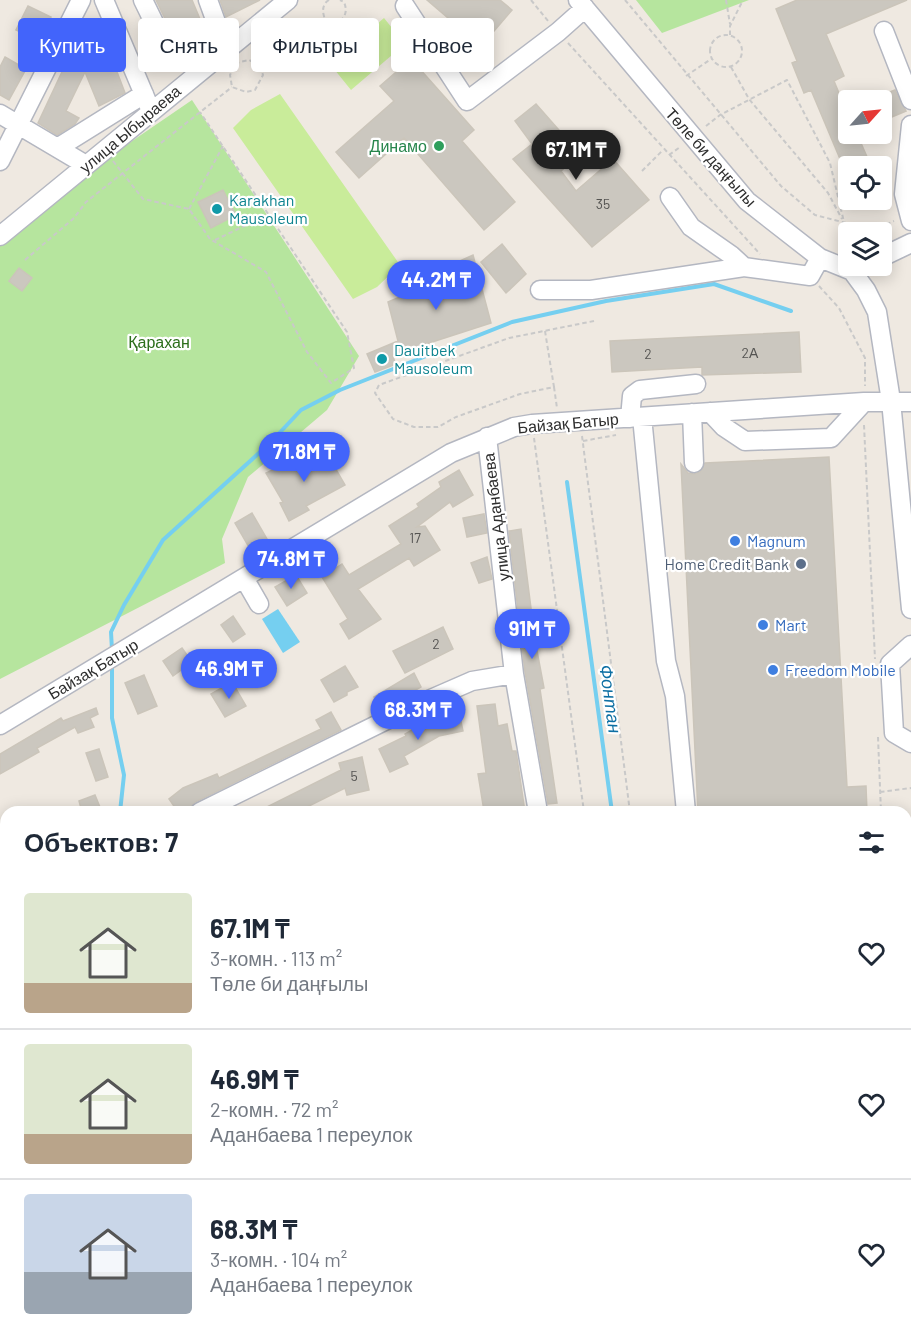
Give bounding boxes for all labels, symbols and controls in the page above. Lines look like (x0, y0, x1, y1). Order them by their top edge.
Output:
chip: Купить (18, 18, 126, 72)
chip: Снять (138, 18, 239, 72)
chip: Фильтры (251, 18, 379, 72)
chip: Новое (391, 18, 494, 72)
street label: улица Ыбыраева (75, 81, 184, 176)
north arrow (838, 90, 892, 144)
map controls (838, 90, 892, 276)
street label: Төле би даңғылы (662, 103, 761, 210)
pin: 67.1M ₸ (521, 130, 631, 181)
place label: Динамо (370, 136, 427, 155)
text: 67.1M ₸ (545, 137, 607, 161)
marker: Динамо (432, 139, 446, 153)
button: locate (838, 156, 892, 210)
place label: Karakhan Mausoleum (229, 190, 308, 227)
house number: 35 (596, 195, 610, 212)
marker: Karakhan Mausoleum (210, 202, 224, 216)
button: layers (838, 222, 892, 276)
pin: 44.2M ₸ (381, 260, 491, 311)
text: 44.2M ₸ (401, 267, 471, 291)
park label: Қарахан (128, 332, 190, 351)
place label: Dauitbek Mausoleum (394, 340, 473, 377)
house number: 2А (742, 344, 759, 361)
house number: 2 (644, 345, 652, 362)
marker: Dauitbek Mausoleum (375, 352, 389, 366)
street label: Байзақ Батыр (517, 409, 619, 436)
pin: 71.8M ₸ (249, 432, 359, 483)
text: 71.8M ₸ (273, 439, 335, 463)
street label: улица Аданбаева (478, 452, 513, 582)
house number: 17 (409, 529, 421, 546)
place label: Magnum (747, 531, 806, 550)
marker: Magnum (728, 534, 742, 548)
pin: 74.8M ₸ (236, 539, 346, 590)
text: 74.8M ₸ (257, 546, 325, 570)
place label: Home Credit Bank (664, 554, 789, 573)
marker: Home Credit Bank (794, 557, 808, 571)
pin: 91M ₸ (490, 609, 574, 660)
place label: Mart (775, 615, 807, 634)
text: 91M ₸ (509, 616, 555, 640)
marker: Mart (756, 618, 770, 632)
street label: Байзақ Батыр (44, 634, 141, 703)
house number: 2 (432, 635, 440, 652)
pin: 46.9M ₸ (174, 649, 284, 700)
text: 46.9M ₸ (195, 656, 263, 680)
place label: Freedom Mobile (785, 660, 896, 679)
water label: Фонтан (595, 663, 627, 735)
marker: Freedom Mobile (766, 663, 780, 677)
pin: 68.3M ₸ (363, 690, 473, 741)
text: 68.3M ₸ (385, 697, 451, 721)
house number: 5 (350, 767, 358, 784)
text: Объектов: 7 (24, 826, 178, 857)
icon: filters (855, 826, 888, 859)
text: 67.1M ₸ (210, 912, 289, 943)
icon: home (72, 917, 144, 989)
icon: heart (855, 937, 888, 970)
text: 3-комн. · 113 m² (210, 946, 342, 970)
text: Төле би даңғылы (210, 971, 368, 995)
text: 46.9M ₸ (210, 1063, 299, 1094)
icon: home (72, 1068, 144, 1140)
icon: heart (855, 1088, 888, 1121)
text: 2-комн. · 72 m² (210, 1097, 339, 1121)
text: Аданбаева 1 переулок (210, 1122, 412, 1146)
text: 68.3M ₸ (210, 1213, 297, 1244)
icon: home (72, 1218, 144, 1290)
icon: heart (855, 1238, 888, 1271)
text: 3-комн. · 104 m² (210, 1247, 347, 1271)
text: Аданбаева 1 переулок (210, 1272, 412, 1296)

